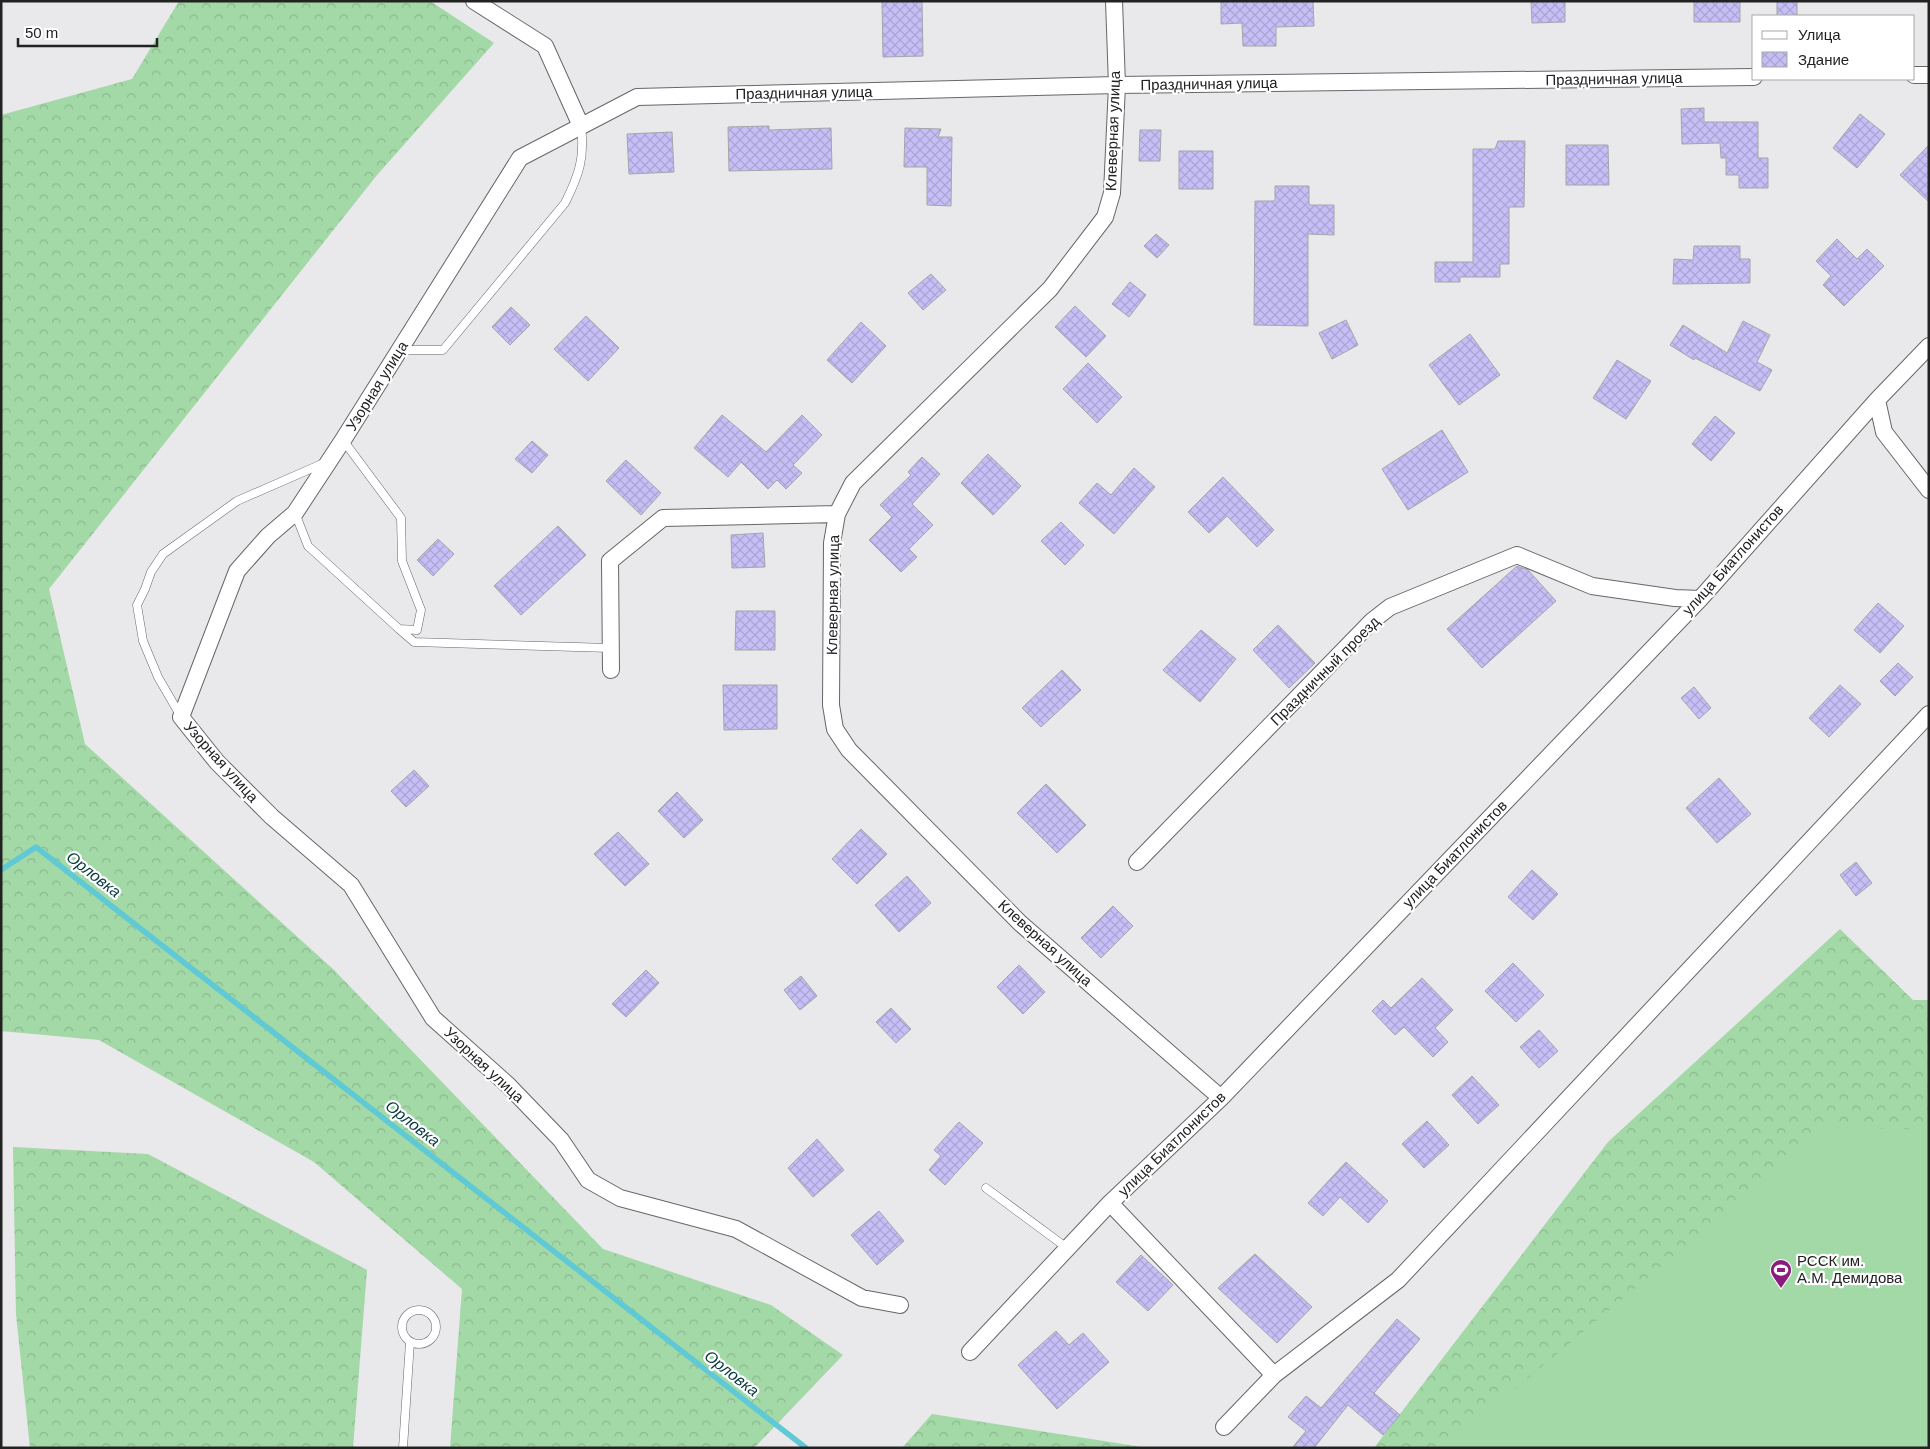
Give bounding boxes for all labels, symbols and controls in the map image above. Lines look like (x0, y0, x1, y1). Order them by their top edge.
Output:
scale bar (18, 15, 156, 47)
legend (1752, 15, 1915, 80)
text: 50 m (25, 24, 58, 41)
text: Улица (1798, 26, 1841, 43)
text: Здание (1798, 51, 1849, 68)
street label: Праздничная улица (1545, 69, 1683, 88)
street label: Клеверная улица (1102, 70, 1123, 191)
street label: Праздничная улица (1140, 74, 1278, 93)
street label: Праздничная улица (735, 83, 873, 102)
street label: Узорная улица (342, 337, 411, 434)
street label: улица Биатлонистов (1679, 501, 1787, 618)
street label: Клеверная улица (823, 534, 842, 655)
street label: Праздничный проезд (1267, 613, 1383, 729)
street label: Узорная улица (181, 718, 262, 806)
street label: улица Биатлонистов (1399, 796, 1510, 911)
water label: Орловка (63, 848, 124, 901)
street label: Клеверная улица (995, 896, 1096, 990)
street label: Узорная улица (441, 1024, 528, 1106)
street label: улица Биатлонистов (1114, 1088, 1229, 1199)
water label: Орловка (382, 1097, 443, 1150)
place label: РССК им. А.М. Демидова (1797, 1252, 1903, 1286)
sports icon: РССК им. А.М. Демидова (1769, 1258, 1793, 1289)
water label: Орловка (701, 1347, 762, 1400)

